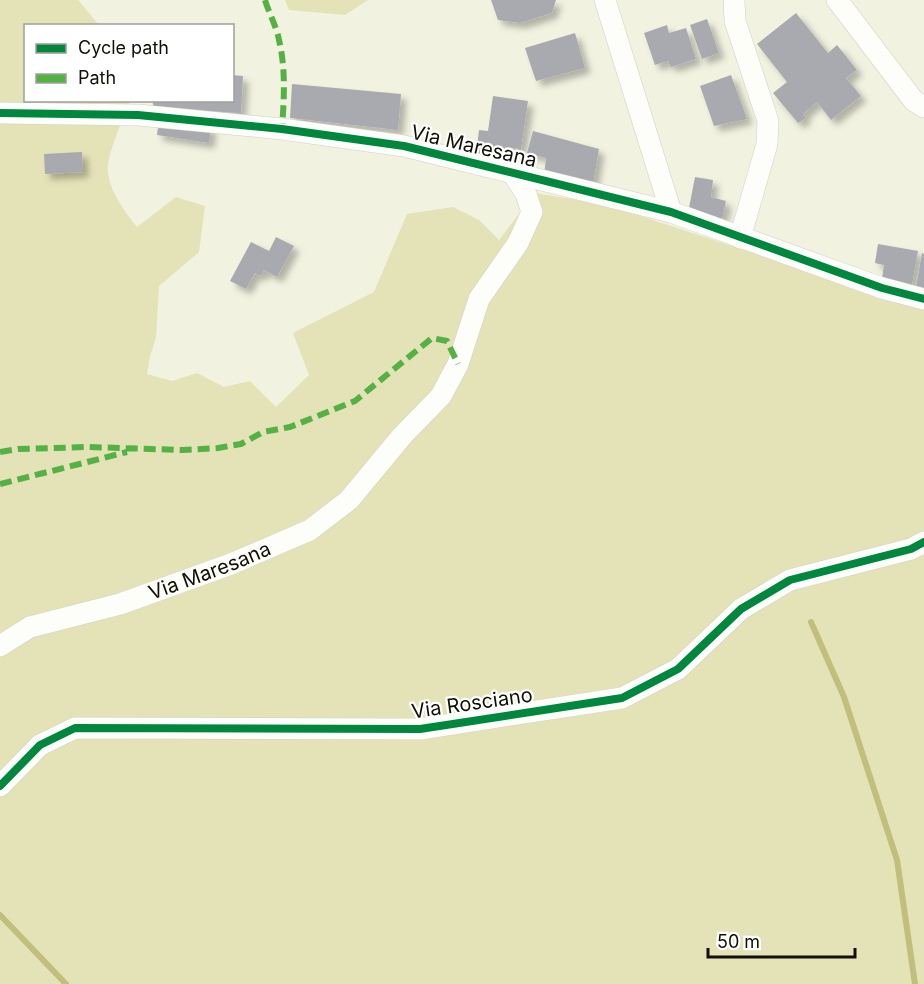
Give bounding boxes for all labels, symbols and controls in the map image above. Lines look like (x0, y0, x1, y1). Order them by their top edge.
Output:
legend (24, 24, 234, 102)
text: Cycle path (78, 37, 169, 58)
text: Path (78, 67, 116, 88)
street label: Via Maresana (409, 120, 539, 172)
street label: Via Maresana (145, 536, 274, 605)
street label: Via Rosciano (410, 683, 534, 723)
scale bar (708, 921, 855, 959)
text: 50 m (717, 931, 760, 952)

